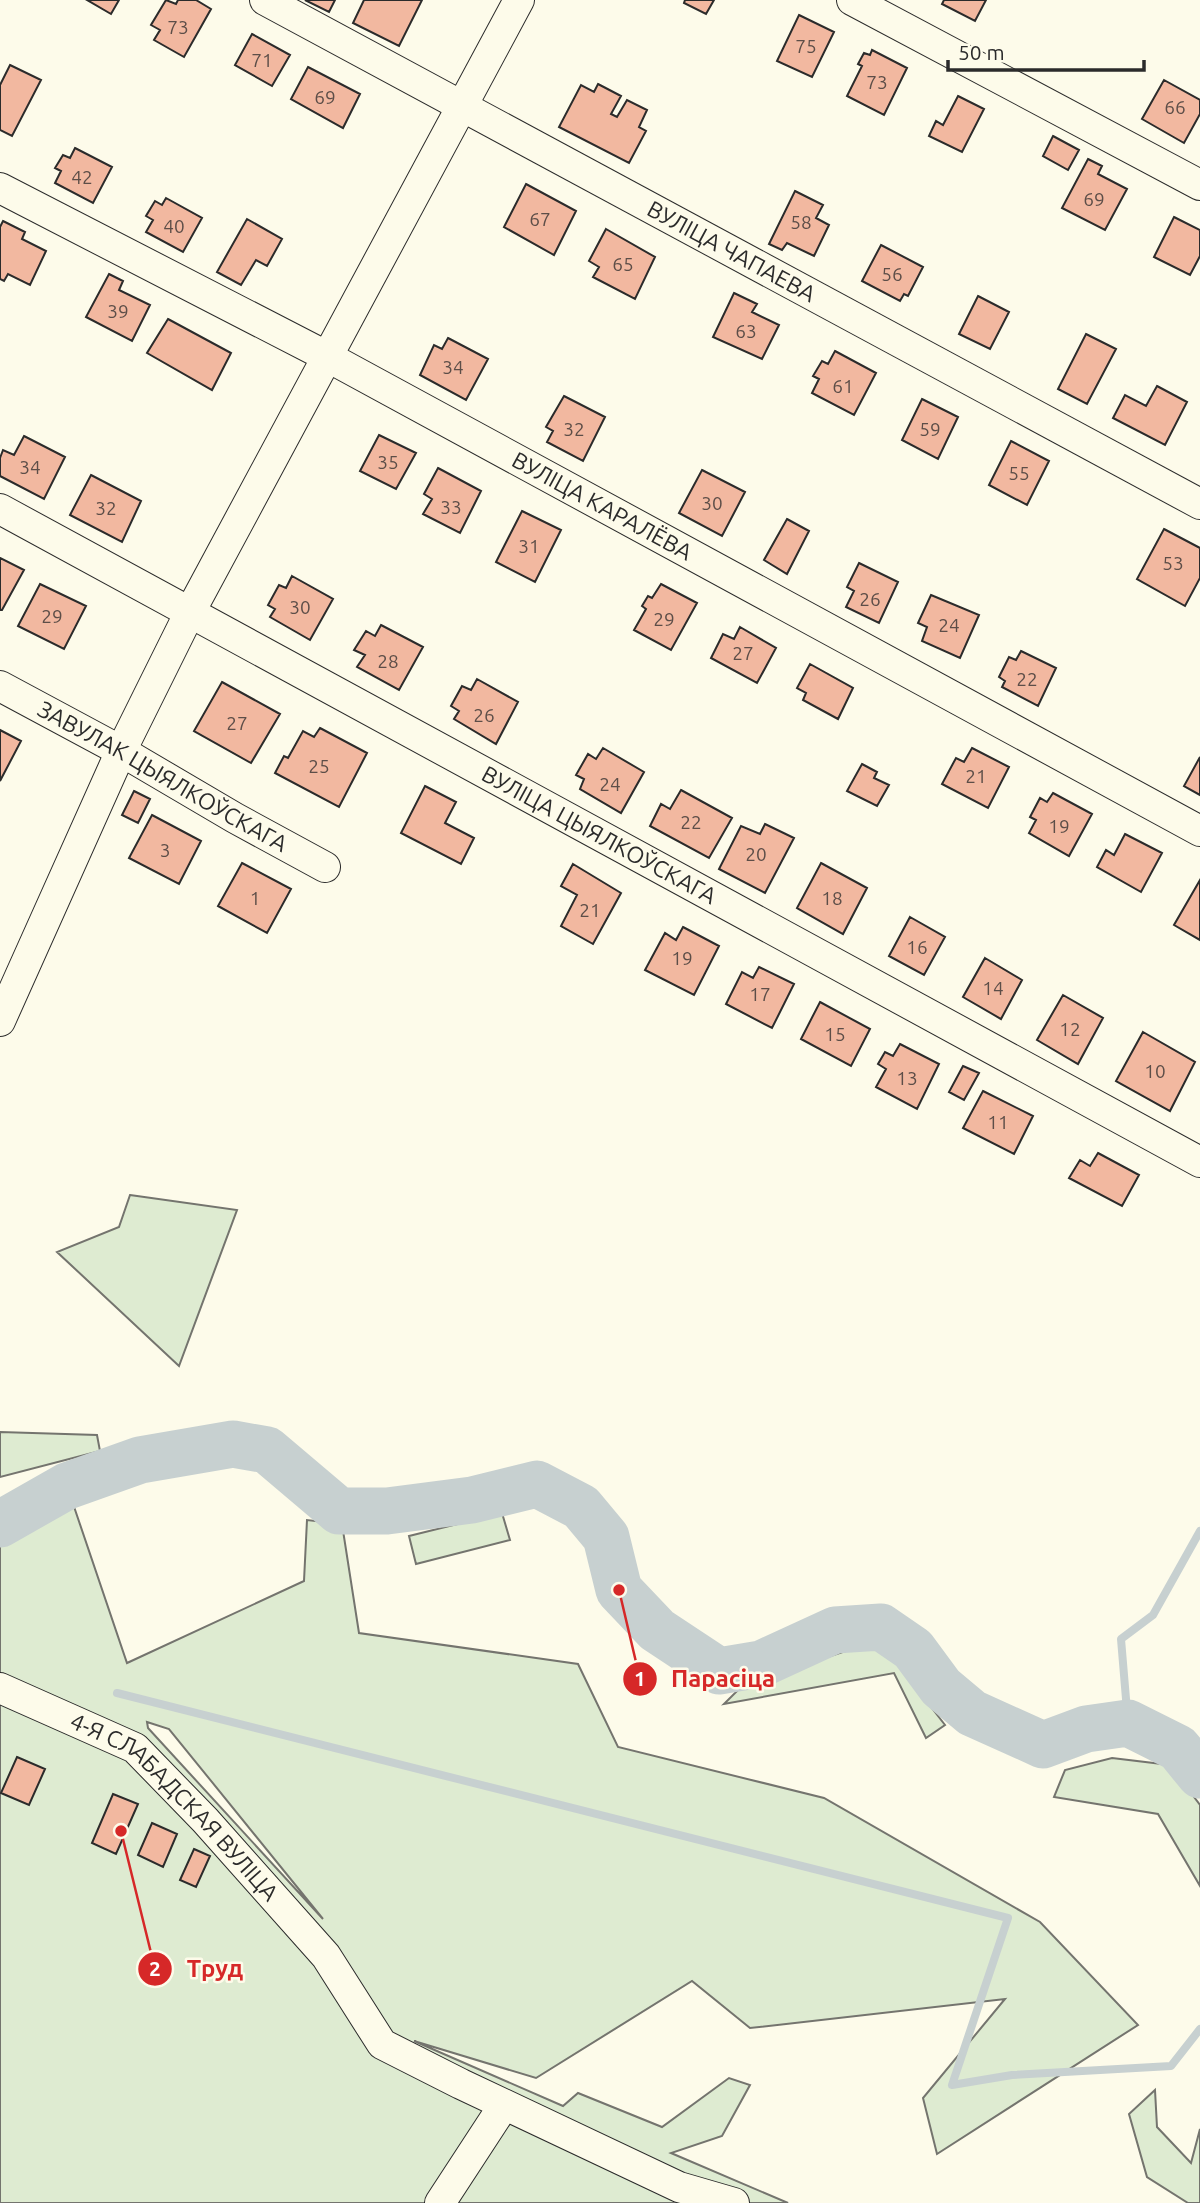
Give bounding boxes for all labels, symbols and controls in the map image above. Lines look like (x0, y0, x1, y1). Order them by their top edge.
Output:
house number: 73 (167, 16, 189, 38)
scale bar (948, 28, 1144, 72)
house number: 75 (795, 35, 817, 57)
text: 50 m (958, 40, 1005, 64)
house number: 71 (251, 49, 273, 71)
house number: 73 (866, 71, 888, 93)
house number: 69 (314, 86, 336, 108)
house number: 66 (1164, 96, 1186, 118)
house number: 42 (71, 166, 93, 188)
house number: 69 (1083, 188, 1105, 210)
street label: ВУЛІЦА ЧАПАЕВА (643, 196, 820, 307)
house number: 67 (529, 208, 551, 230)
house number: 58 (790, 211, 812, 233)
house number: 40 (163, 215, 185, 237)
house number: 65 (612, 253, 634, 275)
house number: 56 (881, 263, 903, 285)
house number: 39 (107, 300, 129, 322)
house number: 63 (735, 320, 757, 342)
house number: 34 (442, 356, 464, 378)
house number: 61 (832, 375, 854, 397)
house number: 32 (563, 418, 585, 440)
house number: 59 (919, 418, 941, 440)
street label: ВУЛІЦА КАРАЛЁВА (508, 447, 697, 565)
house number: 35 (377, 451, 399, 473)
house number: 34 (19, 456, 41, 478)
house number: 55 (1008, 462, 1030, 484)
house number: 30 (701, 492, 723, 514)
house number: 33 (440, 496, 462, 518)
house number: 32 (95, 497, 117, 519)
house number: 31 (518, 535, 540, 557)
house number: 53 (1162, 552, 1184, 574)
house number: 26 (859, 588, 881, 610)
house number: 30 (289, 596, 311, 618)
house number: 29 (41, 605, 63, 627)
house number: 29 (653, 608, 675, 630)
house number: 24 (938, 614, 960, 636)
house number: 27 (732, 642, 754, 664)
house number: 28 (377, 650, 399, 672)
house number: 22 (1016, 668, 1038, 690)
street label: ЗАВУЛАК ЦЫЯЛКОЎСКАГА (34, 696, 292, 856)
house number: 26 (473, 704, 495, 726)
house number: 27 (226, 712, 248, 734)
house number: 25 (308, 755, 330, 777)
street label: ВУЛІЦА ЦЫЯЛКОЎСКАГА (478, 761, 721, 908)
house number: 21 (965, 765, 987, 787)
house number: 24 (599, 773, 621, 795)
house number: 22 (680, 811, 702, 833)
house number: 19 (1048, 815, 1070, 837)
house number: 3 (160, 839, 170, 861)
house number: 20 (745, 843, 767, 865)
house number: 1 (250, 887, 260, 909)
house number: 18 (821, 887, 843, 909)
house number: 21 (579, 899, 601, 921)
house number: 16 (906, 936, 928, 958)
house number: 19 (671, 947, 693, 969)
house number: 14 (982, 977, 1004, 999)
house number: 17 (749, 983, 771, 1005)
house number: 12 (1059, 1018, 1081, 1040)
house number: 15 (824, 1023, 846, 1045)
house number: 10 (1144, 1060, 1166, 1082)
house number: 13 (896, 1067, 918, 1089)
house number: 11 (987, 1111, 1009, 1133)
callout: Парасіца (622, 1656, 790, 1701)
text: Парасіца (671, 1665, 775, 1692)
text: 1 (634, 1666, 646, 1690)
street label: 4-Я СЛАБАДСКАЯ ВУЛІЦА (67, 1708, 284, 1905)
callout: Труд (137, 1946, 257, 1991)
text: Труд (187, 1955, 244, 1982)
text: 2 (149, 1956, 161, 1980)

